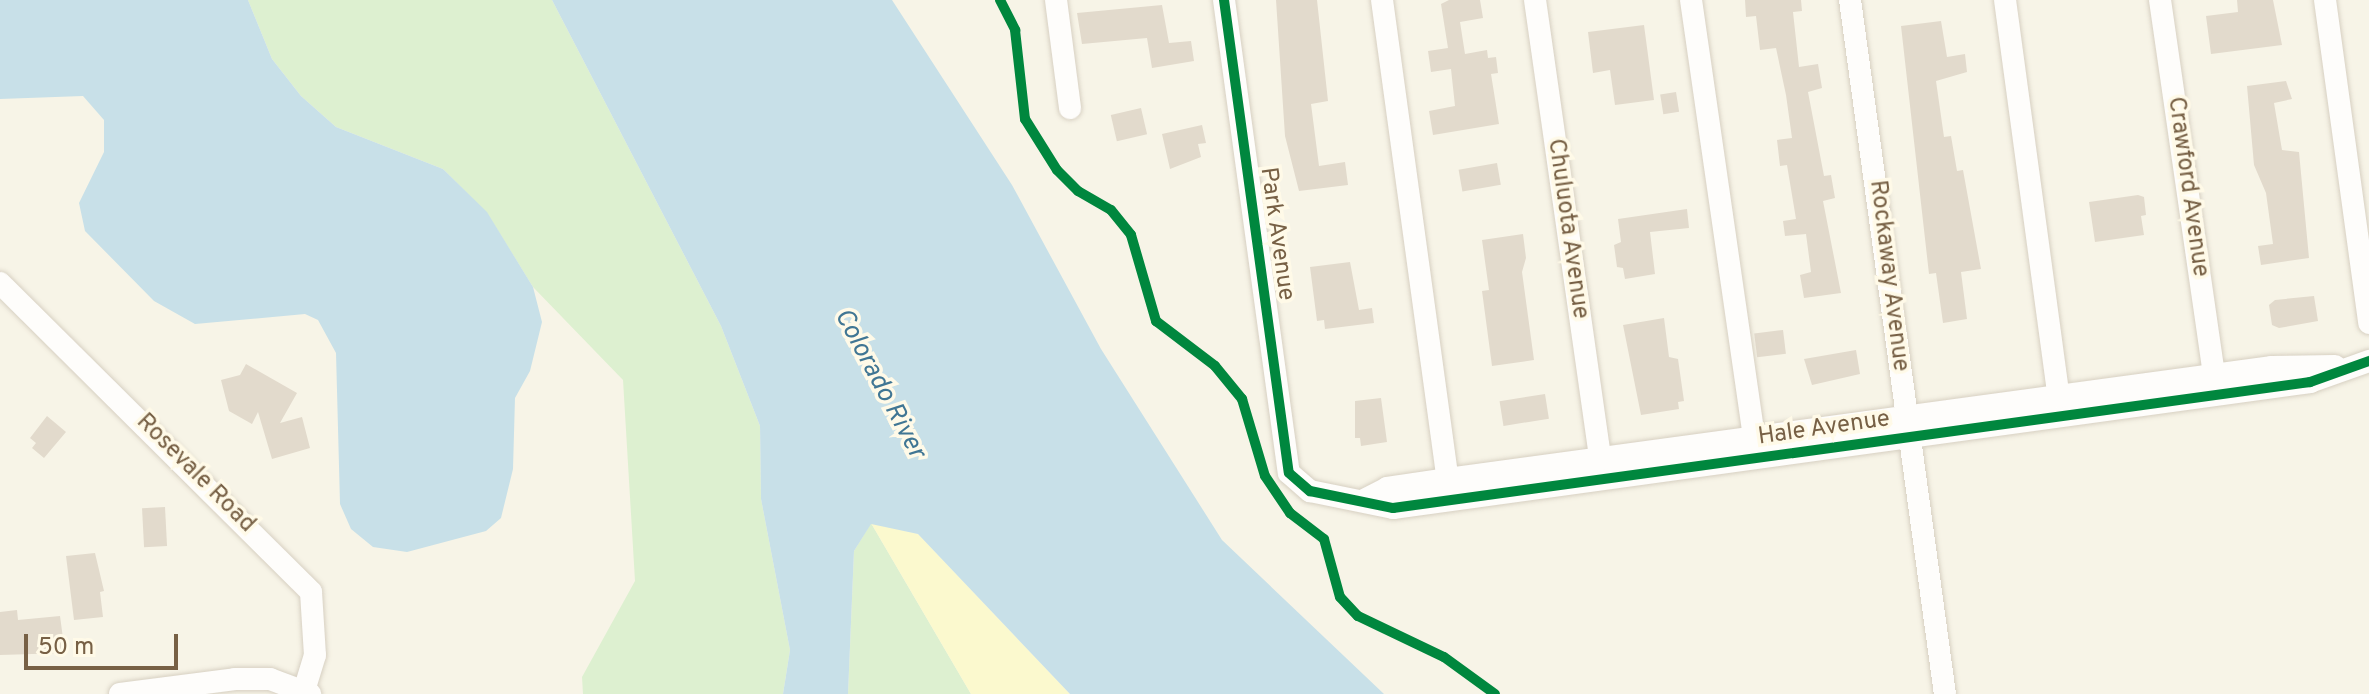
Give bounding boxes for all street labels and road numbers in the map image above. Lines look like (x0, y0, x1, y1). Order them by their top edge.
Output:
street label: Crawford Avenue (2160, 95, 2214, 279)
street label: Chuluota Avenue (1540, 137, 1594, 321)
street label: Park Avenue (1252, 165, 1300, 303)
street label: Rockaway Avenue (1862, 178, 1914, 374)
street label: Hale Avenue (1756, 405, 1892, 453)
street label: Rosevale Road (129, 408, 261, 540)

